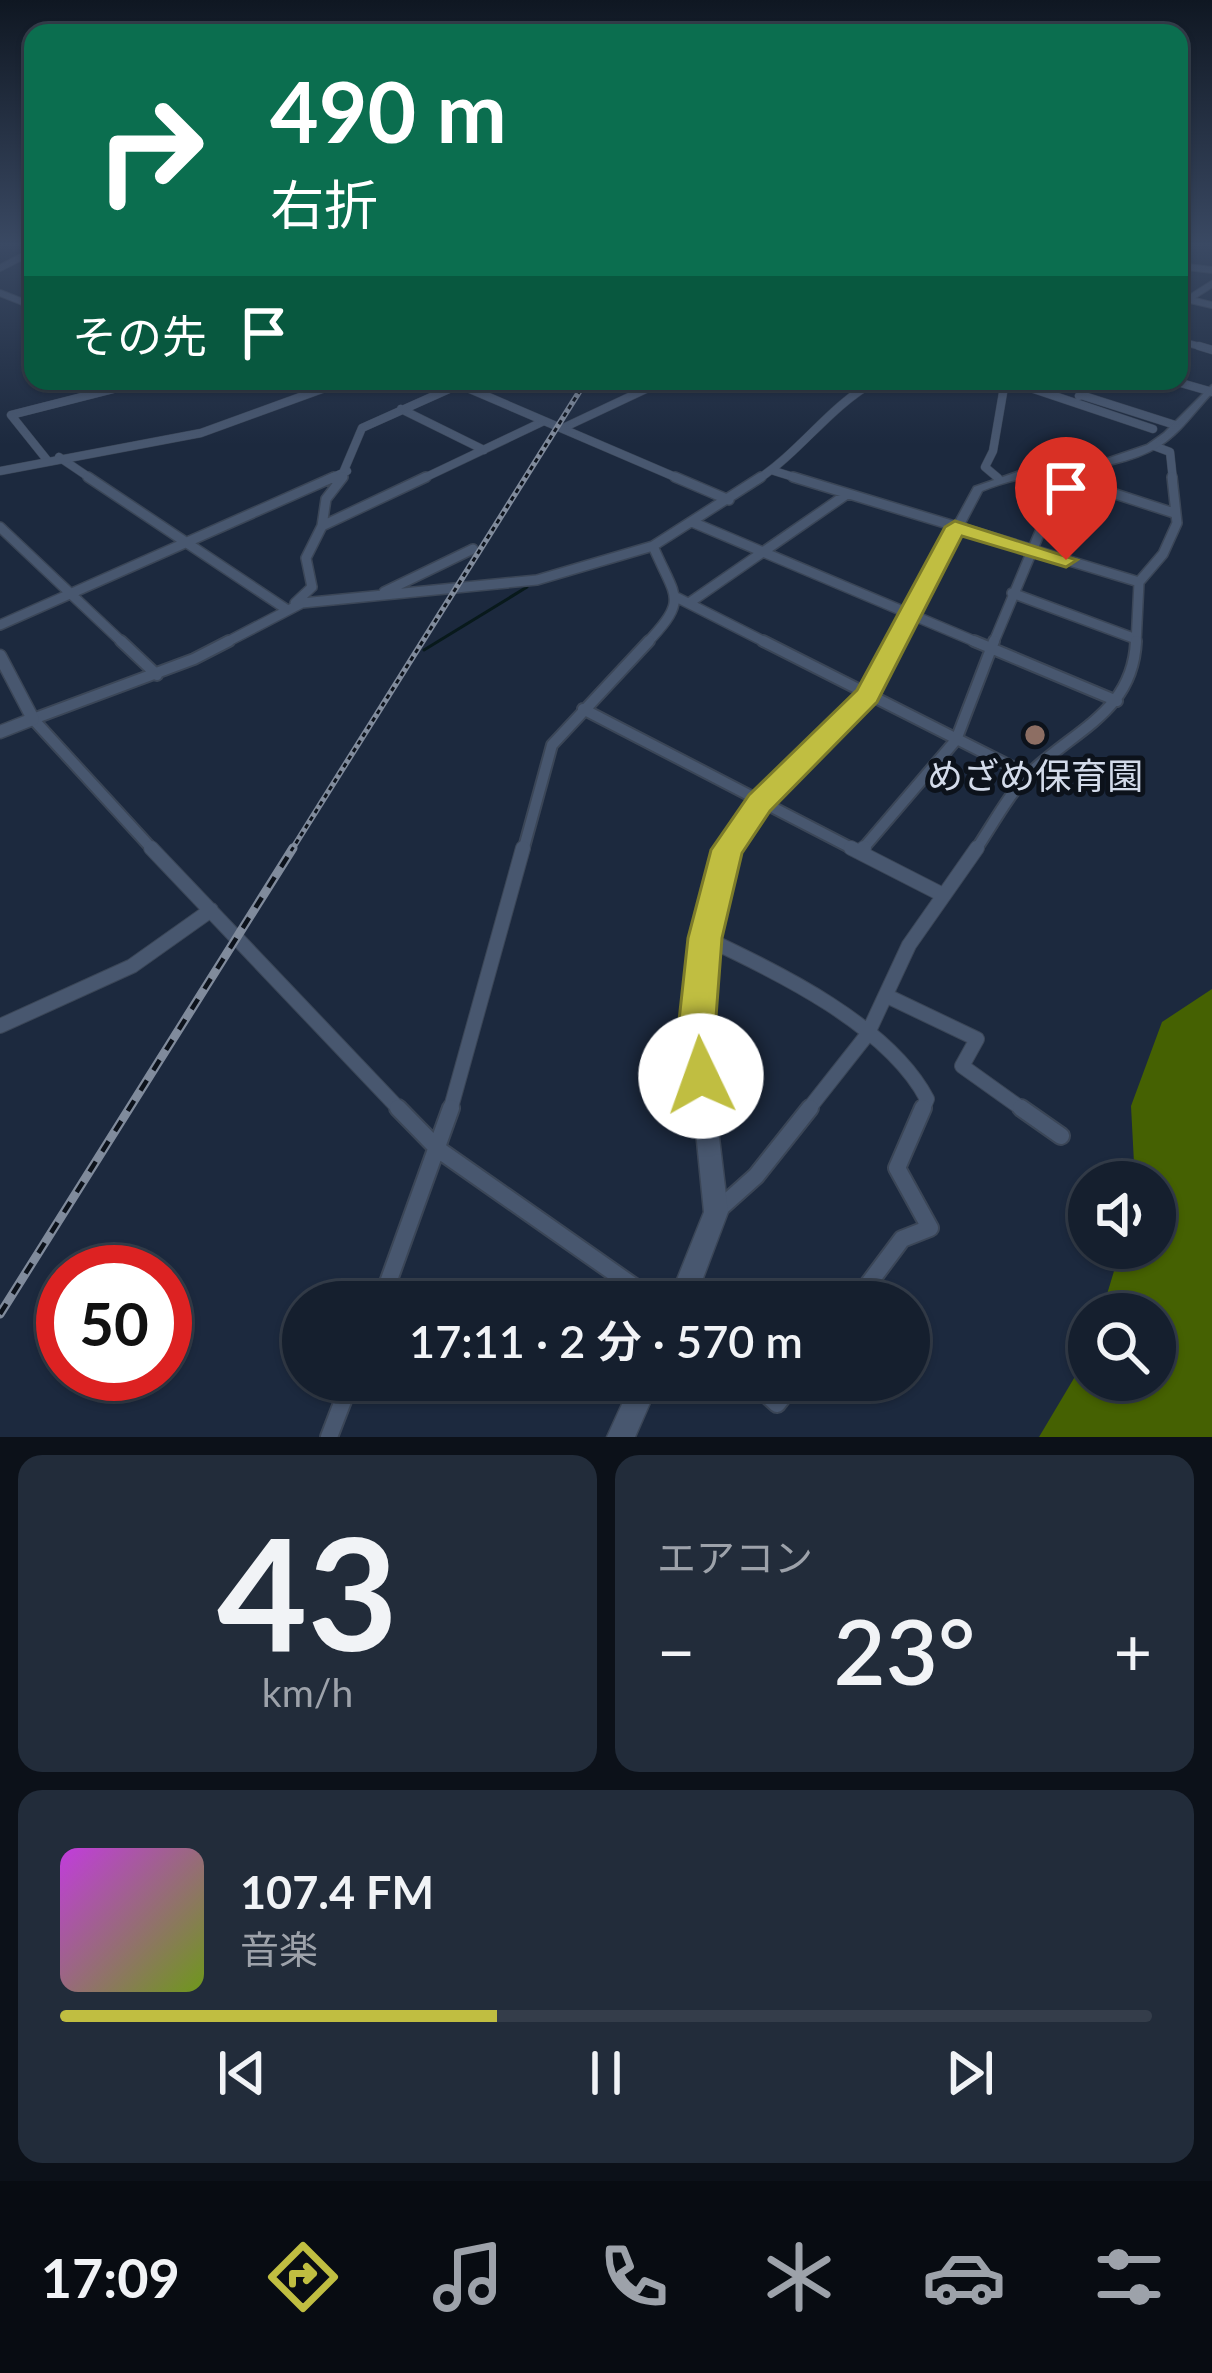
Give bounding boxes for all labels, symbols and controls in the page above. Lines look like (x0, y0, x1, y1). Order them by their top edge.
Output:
text: 490 m (270, 60, 507, 161)
icon: right (72, 72, 228, 228)
text: 右折 (270, 172, 378, 237)
icon: arrive (231, 300, 297, 366)
text: その先 (72, 309, 207, 363)
pin (1015, 437, 1117, 560)
icon: arrive (1033, 455, 1099, 521)
marker: めざめ保育園 (1022, 722, 1048, 748)
place label: めざめ保育園 (927, 753, 1143, 797)
position arrow (638, 1013, 764, 1139)
map controls (1068, 1161, 1176, 1401)
button: sound (1068, 1161, 1176, 1269)
speed limit sign: 50 (36, 1245, 192, 1401)
button: search (1068, 1293, 1176, 1401)
text: 17:11 · 2 分 · 570 m (409, 1314, 803, 1368)
text: 43 (217, 1497, 398, 1684)
text: エアコン (657, 1534, 813, 1580)
text: 23° (834, 1596, 975, 1704)
text: − (657, 1611, 695, 1690)
text: + (1114, 1611, 1152, 1690)
text: km/h (262, 1669, 353, 1715)
text: 107.4 FM (240, 1865, 434, 1919)
text: 音楽 (240, 1926, 318, 1972)
icon: previous (209, 2040, 275, 2106)
icon: pause (573, 2040, 639, 2106)
icon: next (937, 2040, 1003, 2106)
icon: directions (261, 2235, 345, 2319)
icon: music (426, 2235, 510, 2319)
icon: phone (592, 2235, 676, 2319)
icon: climate (757, 2235, 841, 2319)
icon: car (922, 2235, 1006, 2319)
icon: filters (1087, 2235, 1171, 2319)
text: 17:09 (41, 2245, 180, 2310)

